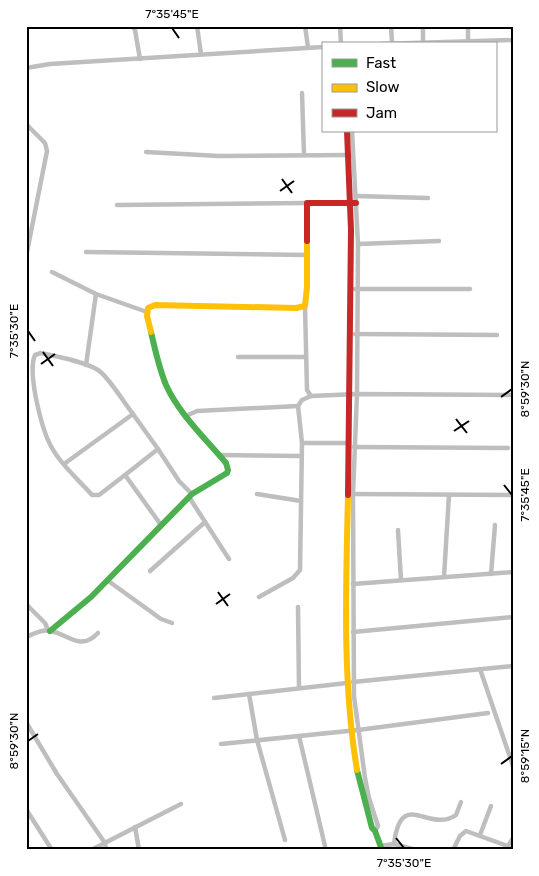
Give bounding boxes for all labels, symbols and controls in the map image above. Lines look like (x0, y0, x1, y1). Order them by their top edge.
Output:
text: 7°35'45"E (145, 7, 199, 21)
legend (322, 42, 496, 132)
text: Fast (366, 54, 396, 72)
text: Slow (366, 78, 399, 96)
text: Jam (366, 104, 397, 122)
text: 7°35'30"E (7, 304, 21, 358)
text: 8°59'30"N (518, 361, 532, 417)
text: 7°35'45"E (518, 468, 532, 522)
text: 8°59'30"N (7, 713, 21, 769)
text: 8°59'15"N (518, 729, 532, 783)
text: 7°35'30"E (377, 856, 431, 870)

